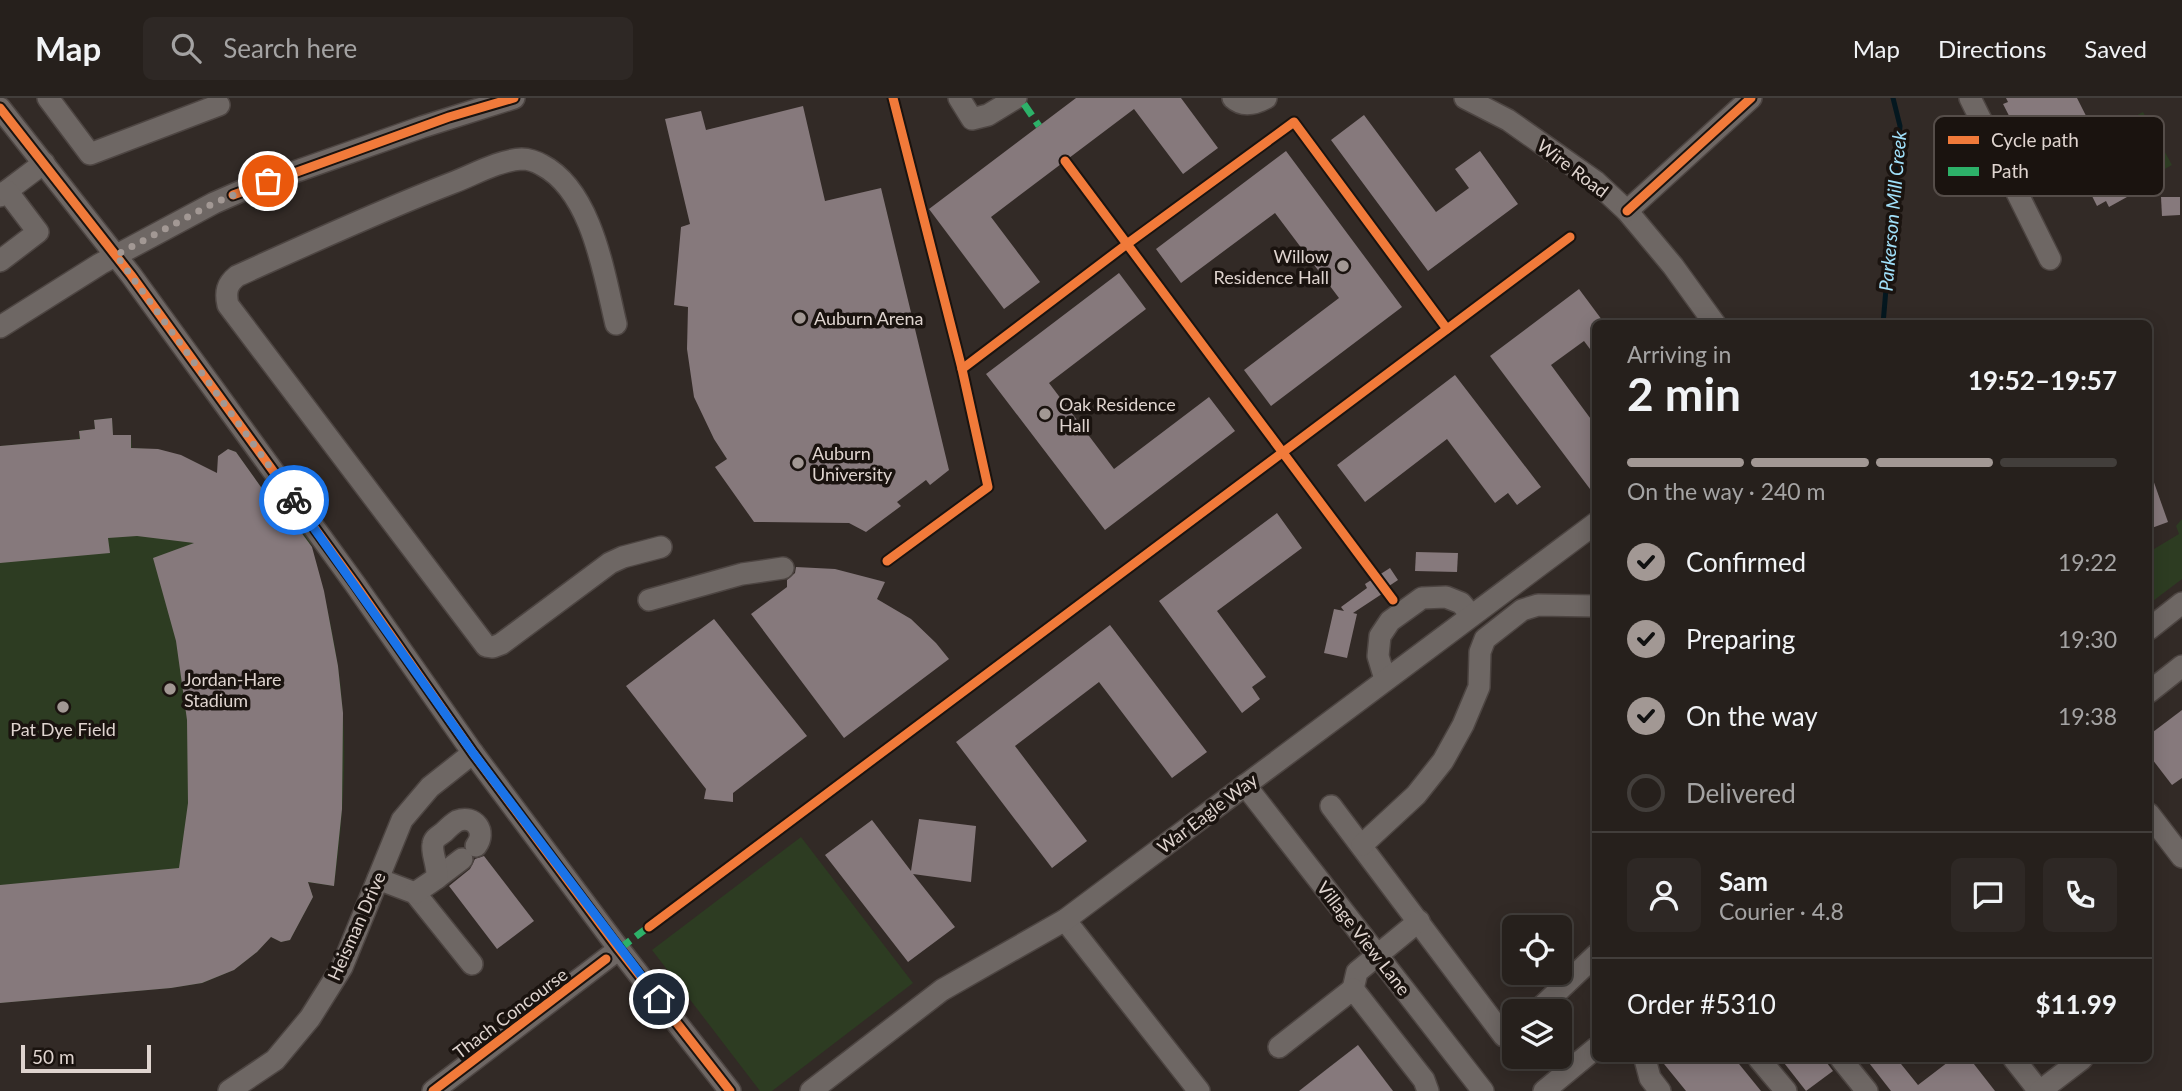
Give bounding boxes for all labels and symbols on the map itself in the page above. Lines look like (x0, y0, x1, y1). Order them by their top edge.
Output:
legend (1934, 116, 2164, 196)
text: Cycle path (1991, 128, 2079, 151)
water label: Parkerson Mill Creek (1874, 129, 1911, 292)
street label: Wire Road (1533, 134, 1613, 202)
pin (238, 151, 298, 211)
text: Path (1991, 159, 2029, 182)
place label: Willow Residence Hall (1214, 245, 1329, 288)
marker: Willow Residence Hall (1335, 258, 1351, 274)
place label: Auburn Arena (814, 307, 924, 329)
marker: Auburn Arena (792, 310, 808, 326)
place label: Oak Residence Hall (1059, 393, 1176, 436)
marker: Oak Residence Hall (1037, 406, 1053, 422)
place label: Auburn University (812, 442, 893, 485)
marker: Auburn University (790, 455, 806, 471)
courier (259, 465, 329, 535)
place label: Jordan-Hare Stadium (184, 668, 282, 711)
marker: Jordan-Hare Stadium (162, 681, 178, 697)
marker: Pat Dye Field (55, 699, 71, 715)
place label: Pat Dye Field (10, 718, 116, 740)
street label: War Eagle Way (1153, 768, 1262, 858)
street label: Heisman Drive (322, 868, 390, 984)
street label: Village View Lane (1313, 877, 1415, 999)
street label: Thach Concourse (449, 963, 571, 1063)
pin (629, 969, 689, 1029)
scale bar (21, 1042, 150, 1074)

